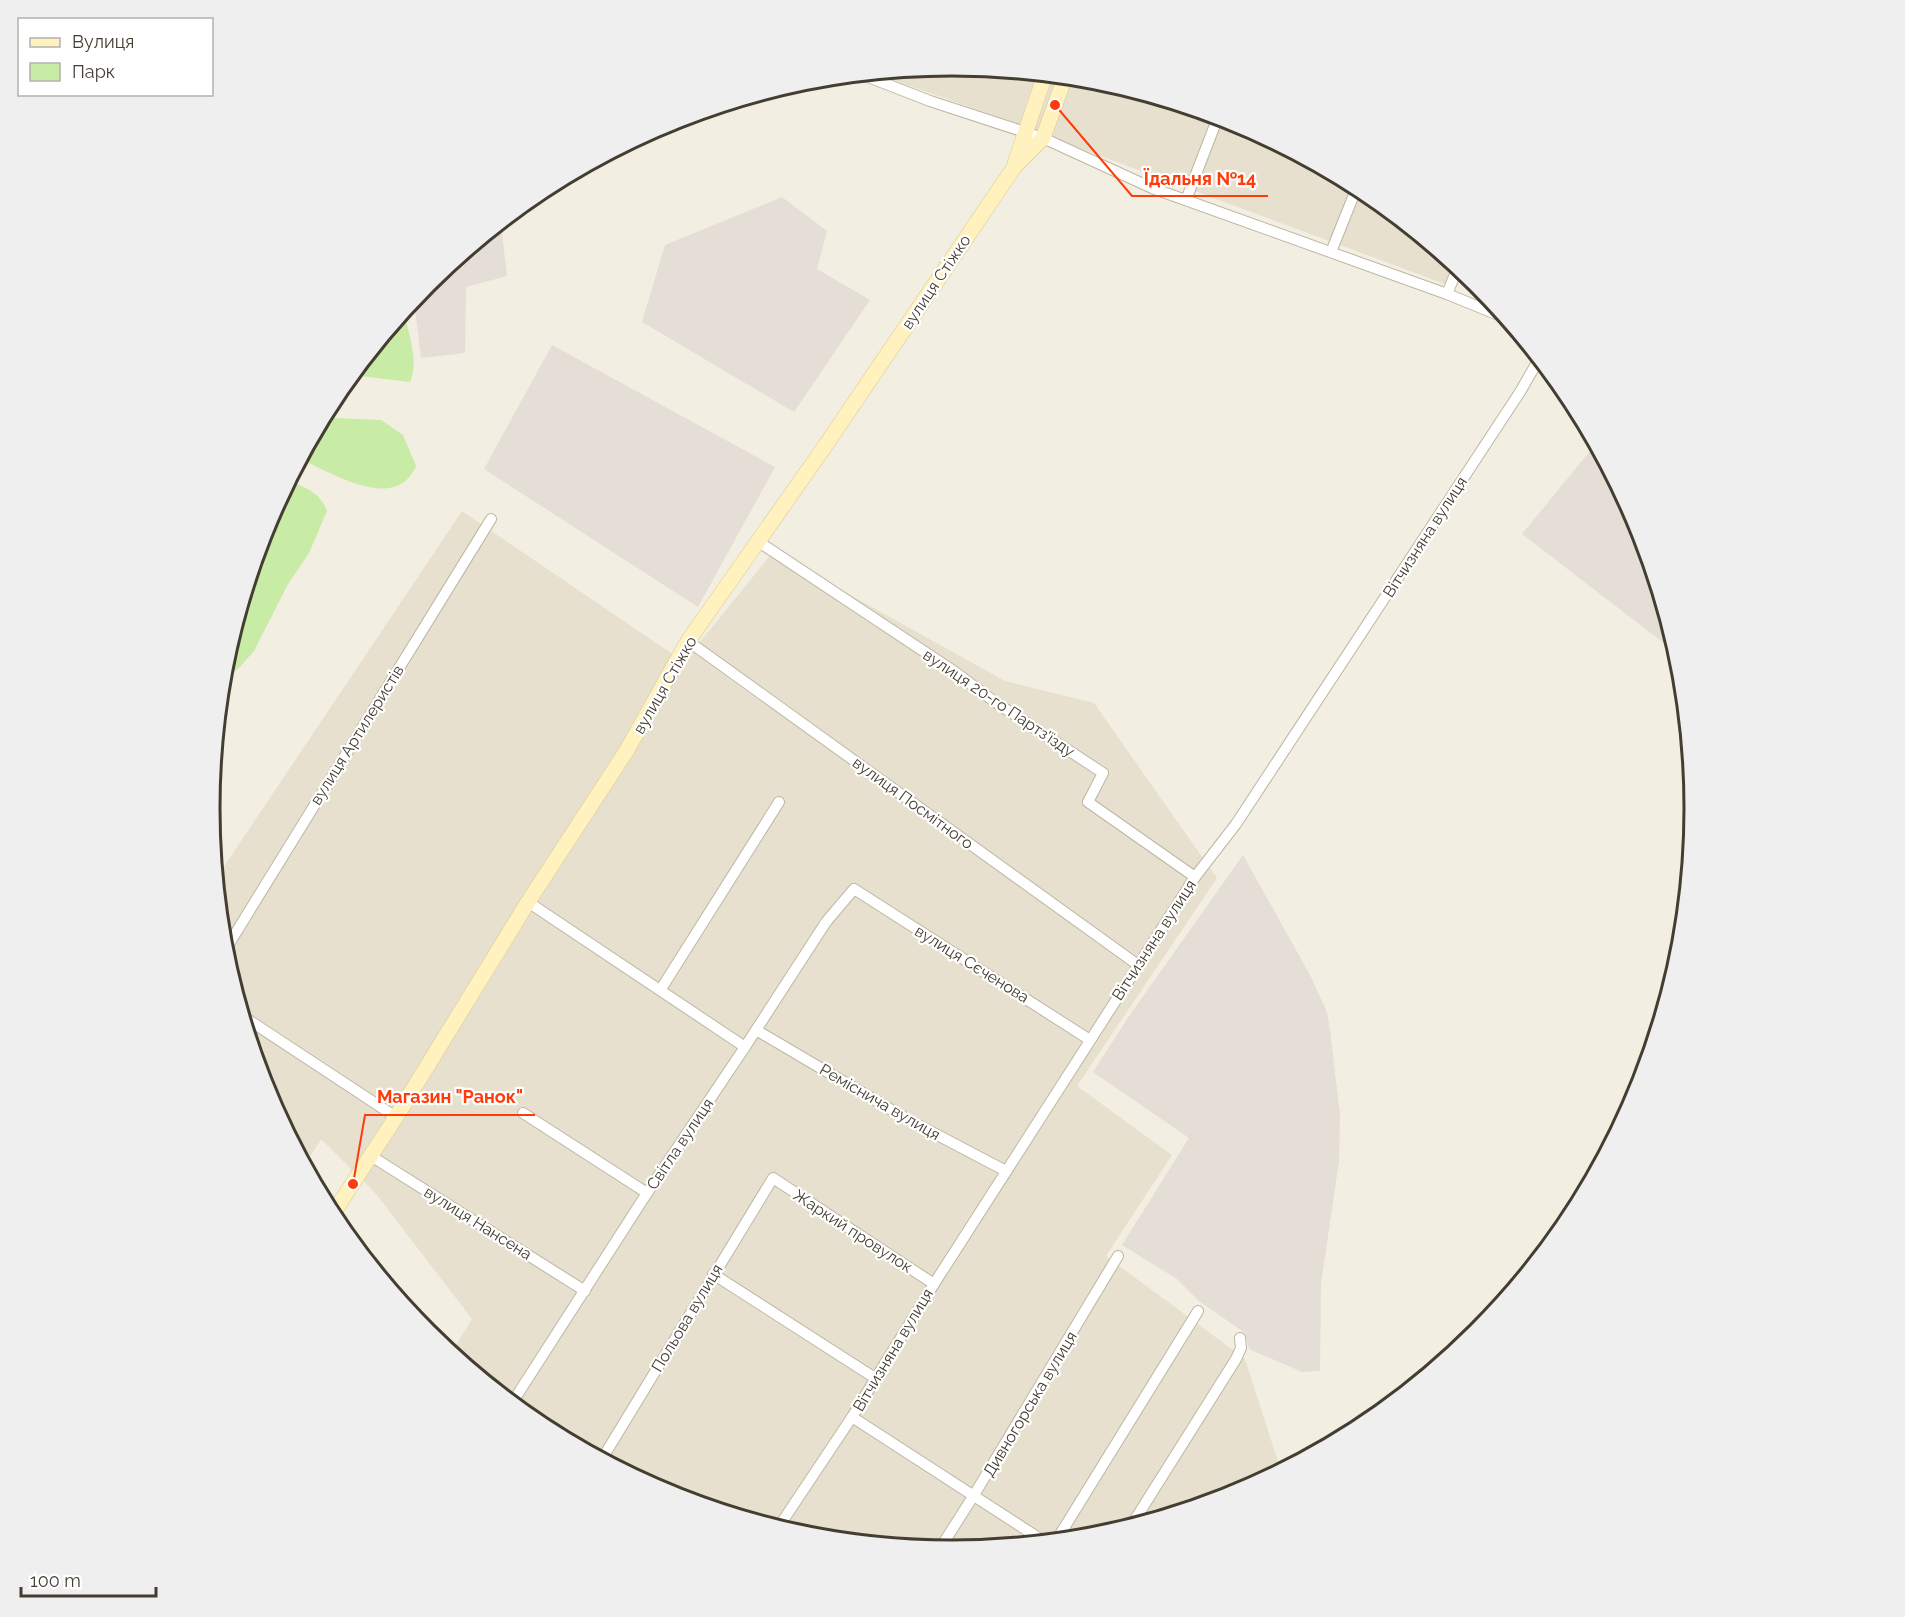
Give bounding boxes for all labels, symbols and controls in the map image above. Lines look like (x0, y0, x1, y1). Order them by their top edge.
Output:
legend (18, 18, 213, 96)
text: Вулиця (72, 31, 134, 52)
text: Парк (72, 61, 115, 82)
callout: Їдальня №14 (1132, 160, 1268, 196)
text: Їдальня №14 (1143, 168, 1256, 189)
street label: вулиця Стіжко (897, 231, 975, 333)
street label: Вітчизняна вулиця (1379, 473, 1471, 601)
street label: вулиця Стіжко (629, 633, 701, 737)
street label: вулиця 20-го Партз'їзду (920, 645, 1079, 761)
street label: вулиця Артилеристів (306, 662, 408, 808)
street label: вулиця Посмітного (849, 753, 977, 853)
street label: Вітчизняна вулиця (1108, 876, 1200, 1004)
street label: вулиця Сєченова (911, 921, 1033, 1007)
street label: Реміснича вулиця (816, 1060, 944, 1144)
callout: Магазин "Ранок" (365, 1079, 535, 1115)
text: Магазин "Ранок" (377, 1086, 523, 1107)
street label: Світла вулиця (643, 1095, 717, 1193)
street label: вулиця Нансена (421, 1182, 535, 1264)
street label: Жаркий провулок (790, 1185, 916, 1277)
street label: Польова вулиця (647, 1261, 727, 1375)
street label: Вітчизняна вулиця (849, 1285, 937, 1415)
street label: Дивногорська вулиця (979, 1328, 1081, 1480)
scale bar (21, 1560, 156, 1598)
text: 100 m (30, 1570, 81, 1591)

